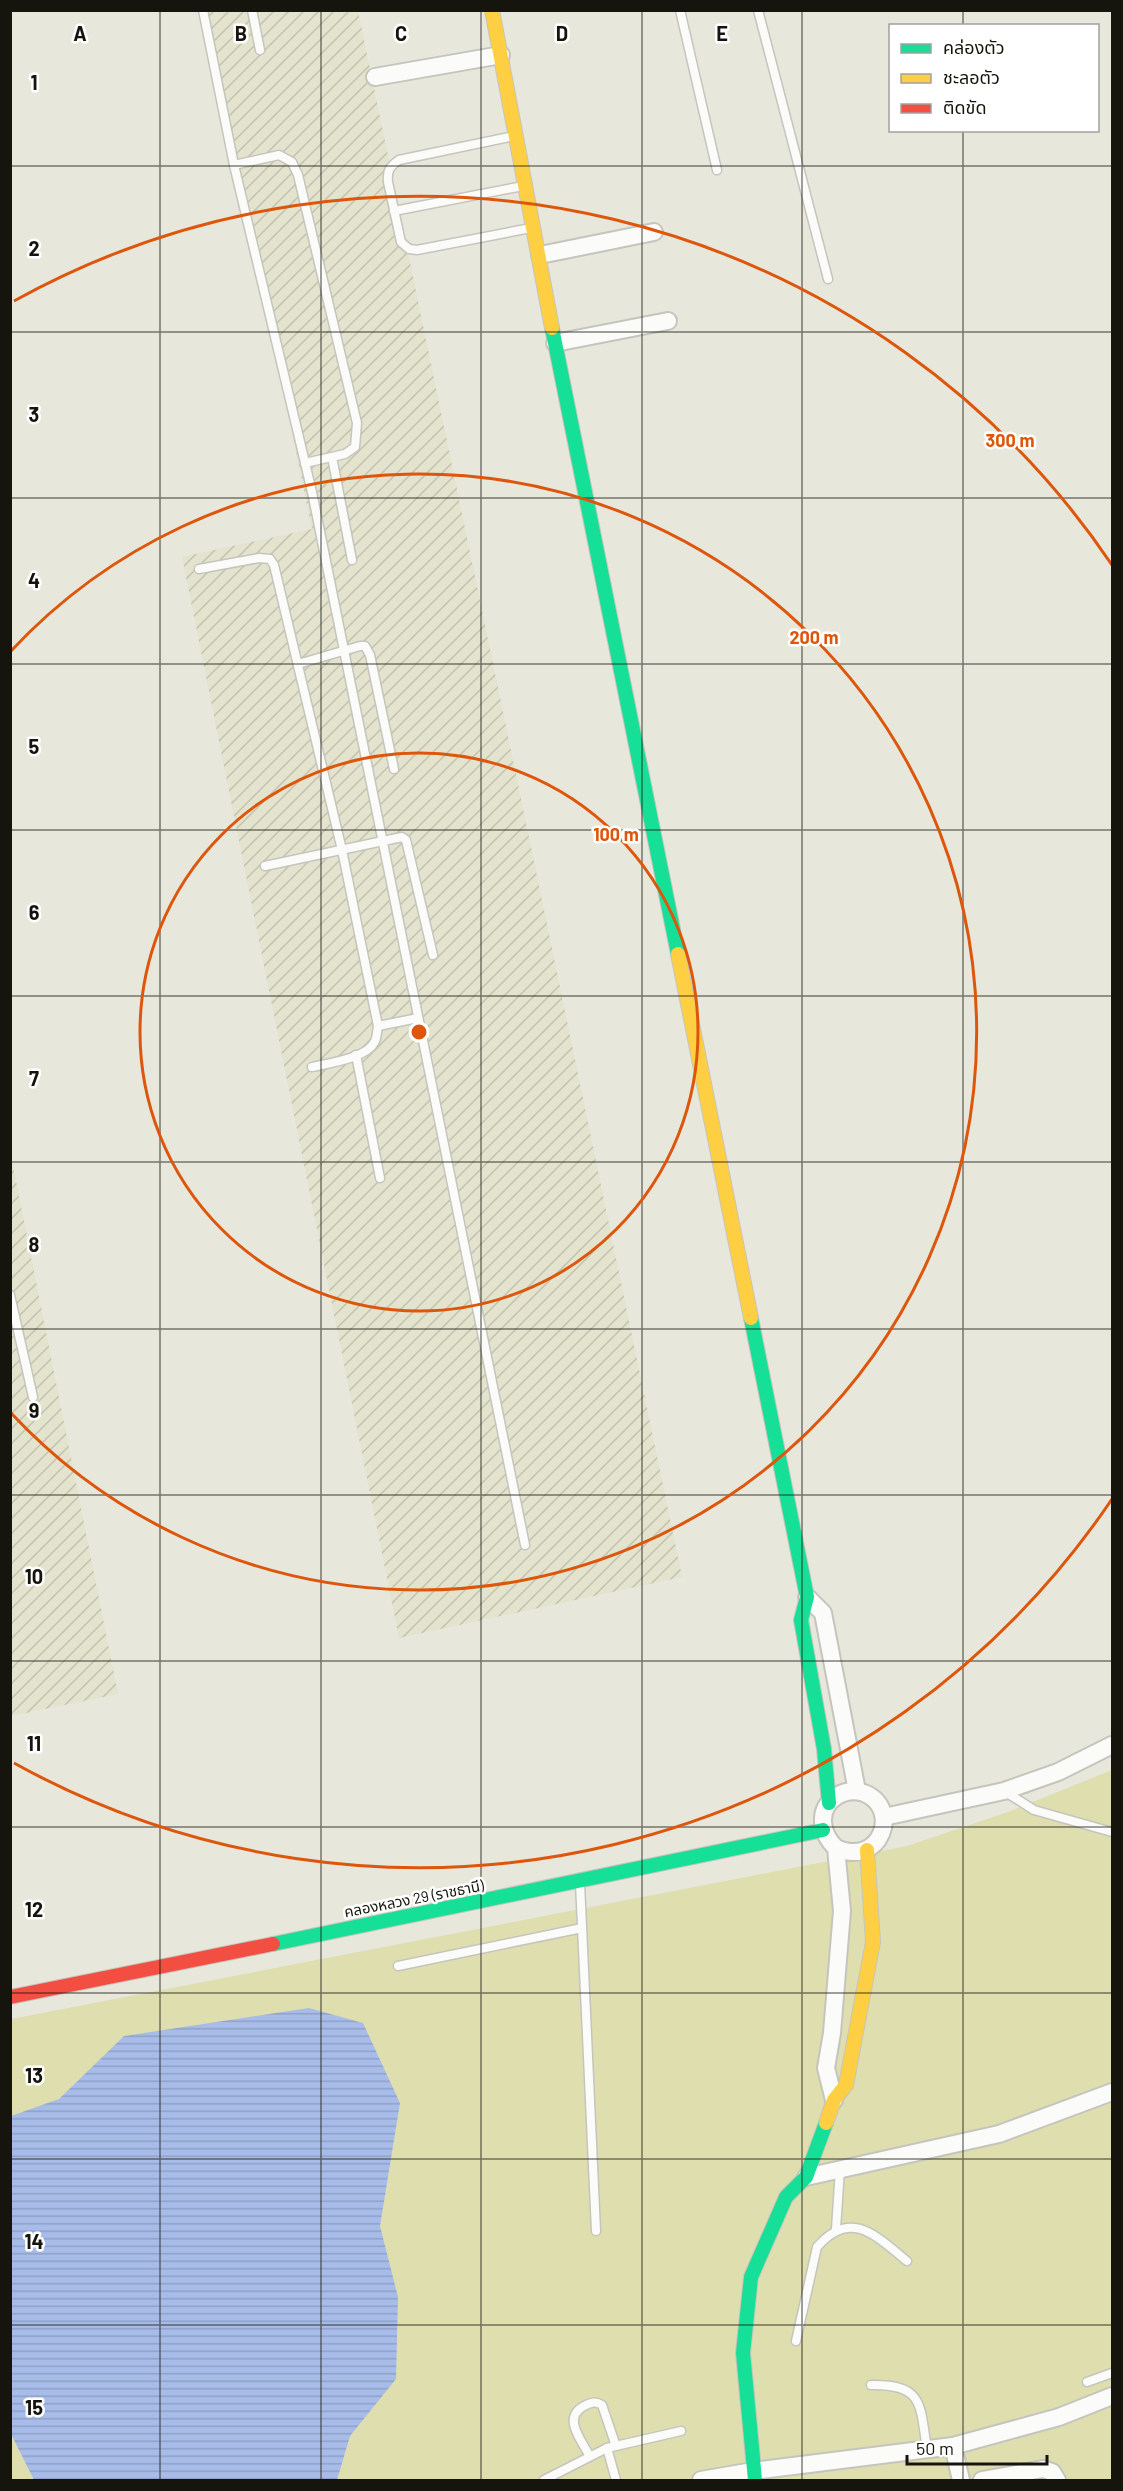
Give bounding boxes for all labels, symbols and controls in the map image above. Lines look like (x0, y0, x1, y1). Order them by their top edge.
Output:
text: A (73, 21, 87, 45)
text: B (235, 21, 247, 45)
text: C (395, 21, 407, 45)
text: D (556, 21, 568, 45)
text: E (716, 21, 728, 45)
legend (889, 24, 1099, 132)
text: คล่องตัว (943, 36, 1005, 58)
text: ชะลอตัว (943, 66, 1000, 88)
text: 1 (30, 70, 38, 94)
text: ติดขัด (943, 96, 986, 118)
text: 2 (28, 236, 40, 260)
text: 3 (29, 402, 39, 426)
text: 300 m (986, 429, 1034, 451)
text: 4 (28, 568, 40, 592)
text: 200 m (789, 626, 839, 648)
text: 5 (29, 734, 40, 758)
text: 100 m (593, 823, 639, 845)
text: 6 (29, 900, 40, 924)
centre of rings (409, 1022, 429, 1042)
text: 7 (29, 1066, 39, 1090)
text: 8 (29, 1232, 40, 1256)
text: 9 (29, 1398, 39, 1422)
text: 10 (25, 1564, 43, 1588)
text: 11 (27, 1731, 41, 1755)
street label: คลองหลวง 29 (ราชธานี) (342, 1876, 485, 1920)
text: 12 (25, 1897, 43, 1921)
text: 13 (25, 2063, 43, 2087)
text: 14 (24, 2229, 44, 2253)
text: 15 (25, 2395, 43, 2419)
scale bar (907, 2428, 1046, 2466)
text: 50 m (916, 2437, 954, 2459)

